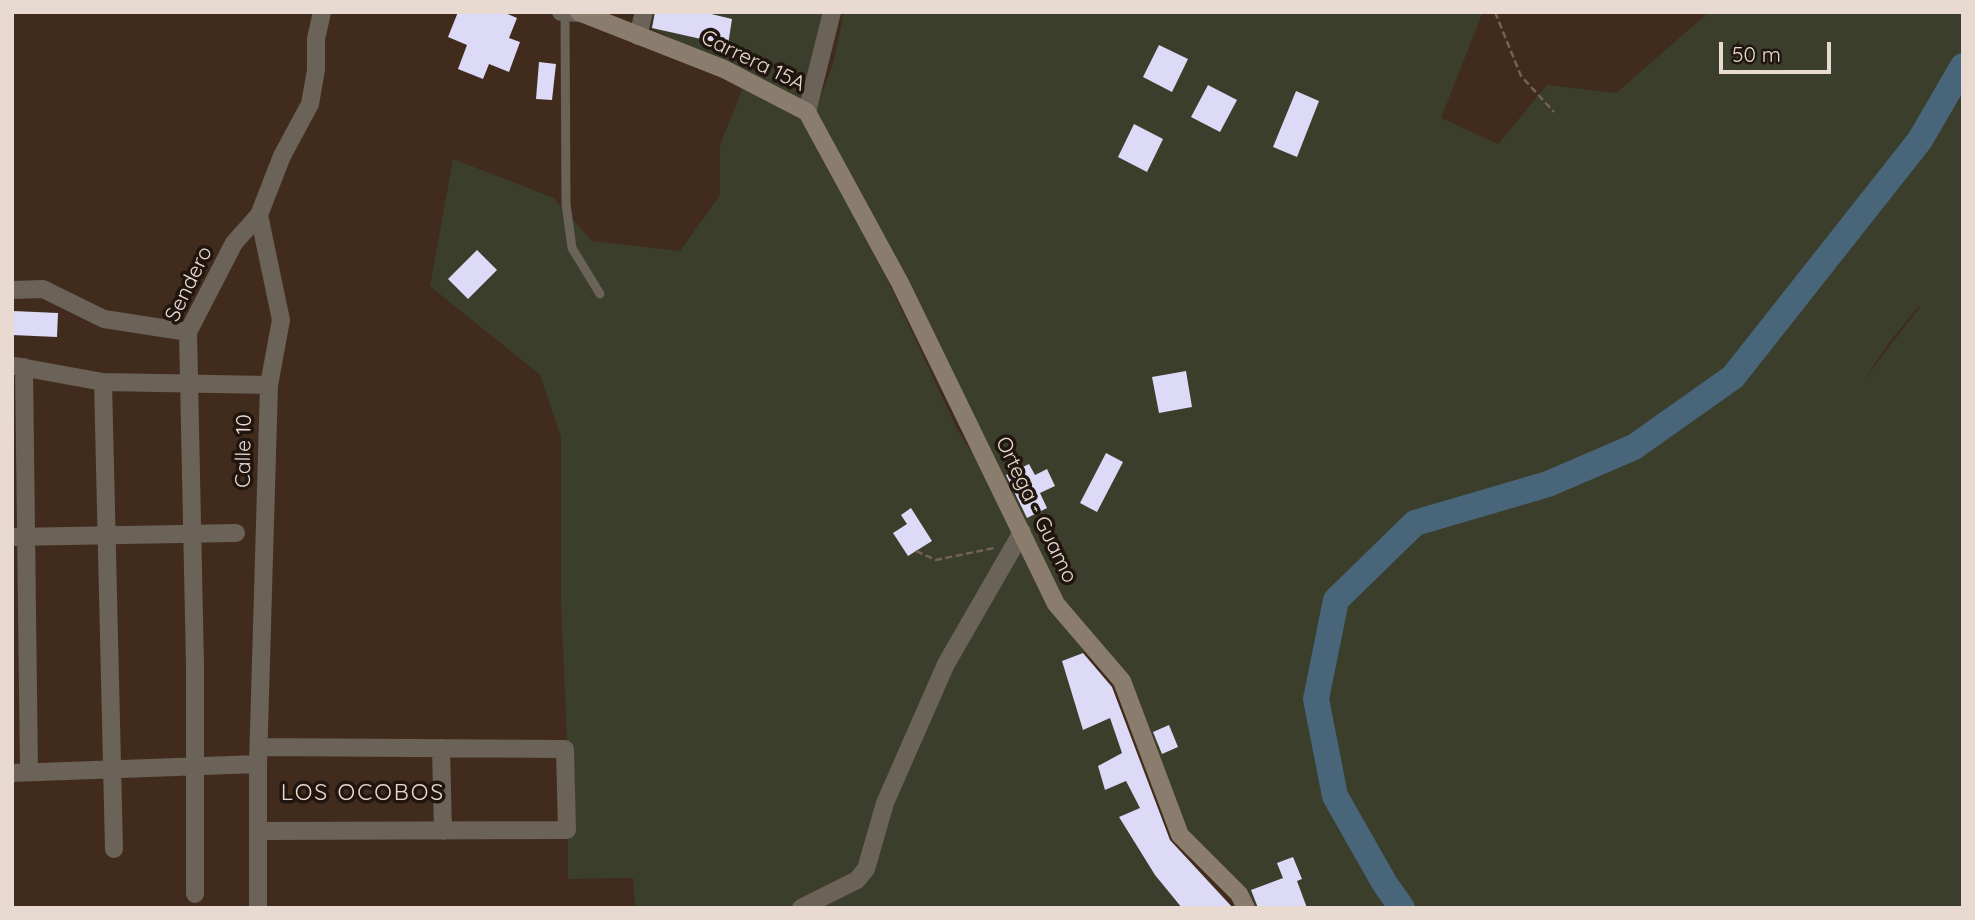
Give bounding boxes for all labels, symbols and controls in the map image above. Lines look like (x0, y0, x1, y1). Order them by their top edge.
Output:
street label: Carrera 15A (697, 25, 809, 97)
scale bar (1723, 28, 1835, 72)
text: 50 m (1732, 41, 1781, 67)
street label: Sendero (160, 242, 218, 326)
street label: Calle 10 (231, 414, 257, 488)
street label: Ortega - Guamo (990, 433, 1082, 587)
district label: LOS OCOBOS (282, 779, 444, 807)

